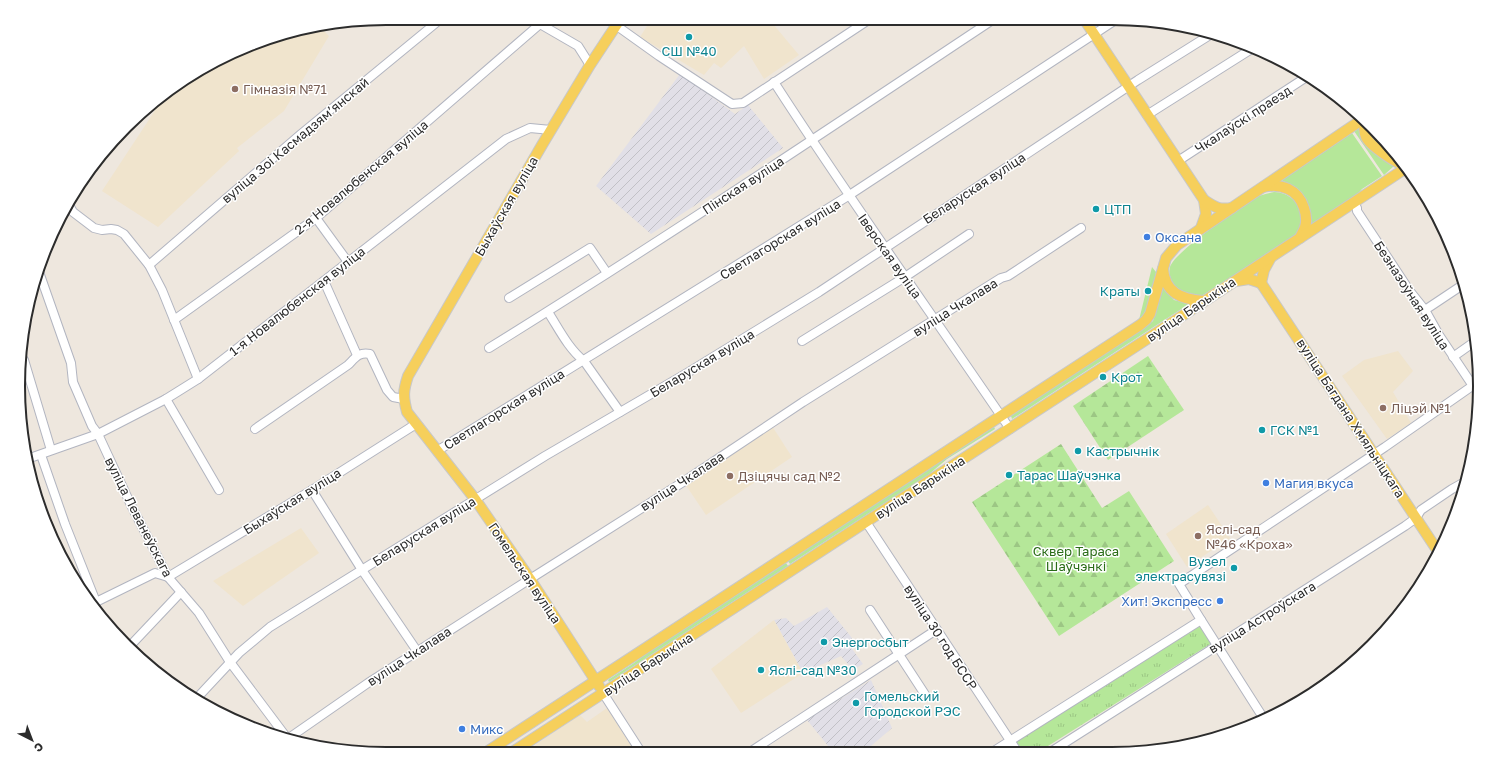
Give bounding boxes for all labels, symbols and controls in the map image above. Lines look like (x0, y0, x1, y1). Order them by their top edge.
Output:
marker: СШ №40 (684, 32, 694, 42)
place label: СШ №40 (662, 43, 716, 59)
street label: вуліца Зоі Касмадзямʼянскай (218, 74, 372, 206)
place label: Гімназія №71 (243, 81, 327, 97)
street label: Чкалаўскі праезд (1192, 82, 1294, 156)
marker: Гімназія №71 (230, 84, 240, 94)
street label: 2-я Новалюбенская вуліца (291, 116, 431, 238)
street label: Беларуская вуліца (920, 149, 1028, 227)
street label: Быхаўская вуліца (471, 153, 541, 259)
street label: Пінская вуліца (699, 153, 787, 217)
street label: Светлагорская вуліца (717, 195, 843, 283)
place label: ЦТП (1104, 201, 1132, 217)
marker: ЦТП (1091, 204, 1101, 214)
street label: Іверская вуліца (855, 210, 925, 302)
place label: Оксана (1155, 229, 1202, 245)
marker: Оксана (1142, 232, 1152, 242)
street label: Безназоўная вуліца (1371, 238, 1453, 352)
street label: 1-я Новалюбенская вуліца (226, 243, 368, 359)
street label: вуліца Барыкіна (1144, 273, 1238, 345)
street label: вуліца Чкалава (910, 275, 1000, 339)
place label: Краты (1100, 283, 1140, 299)
marker: Краты (1143, 286, 1153, 296)
street label: Беларуская вуліца (647, 326, 757, 400)
street label: вуліца Багдана Хмяльніцкага (1294, 336, 1408, 500)
street label: Светлагорская вуліца (441, 365, 567, 453)
place label: Крот (1111, 369, 1143, 385)
marker: Крот (1098, 372, 1108, 382)
place label: Ліцэй №1 (1391, 400, 1451, 416)
marker: Ліцэй №1 (1378, 403, 1388, 413)
place label: ГСК №1 (1270, 422, 1319, 438)
marker: ГСК №1 (1257, 425, 1267, 435)
place label: Кастрычнік (1086, 443, 1160, 459)
marker: Кастрычнік (1073, 446, 1083, 456)
street label: вуліца Чкалава (637, 448, 727, 514)
street label: вуліца Барыкіна (872, 452, 968, 522)
street label: вуліца Леванеўскага (102, 454, 176, 580)
street label: Быхаўская вуліца (240, 464, 344, 538)
place label: Тарас Шаўчэнка (1017, 467, 1121, 483)
place label: Дзіцячы сад №2 (738, 468, 841, 484)
marker: Тарас Шаўчэнка (1004, 470, 1014, 480)
marker: Дзіцячы сад №2 (725, 471, 735, 481)
place label: Магия вкуса (1274, 475, 1354, 491)
marker: Магия вкуса (1261, 478, 1271, 488)
street label: Беларуская вуліца (369, 493, 479, 569)
street label: Гомельская вуліца (485, 520, 565, 626)
place label: Яслі-сад №46 «Кроха» (1206, 521, 1293, 552)
marker: Яслі-сад №46 «Кроха» (1193, 531, 1203, 541)
park label: Сквер Тараса Шаўчэнкі (1033, 543, 1119, 574)
place label: Вузел электрасувязі (1136, 553, 1226, 584)
marker: Вузел электрасувязі (1229, 563, 1239, 573)
street label: вуліца Астроўскага (1205, 578, 1319, 656)
street label: вуліца 30 год БССР (901, 581, 981, 693)
place label: Хит! Экспресс (1121, 593, 1212, 609)
marker: Хит! Экспресс (1215, 596, 1225, 606)
street label: вуліца Чкалава (364, 623, 454, 689)
street label: вуліца Барыкіна (600, 629, 696, 699)
place label: Энергосбыт (832, 634, 909, 650)
marker: Энергосбыт (819, 637, 829, 647)
place label: Яслі-сад №30 (769, 662, 856, 678)
marker: Яслі-сад №30 (756, 665, 766, 675)
place label: Гомельский Городской РЭС (864, 688, 961, 719)
marker: Гомельский Городской РЭС (851, 698, 861, 708)
north arrow (12, 720, 52, 760)
place label: Микс (470, 721, 503, 737)
marker: Микс (457, 724, 467, 734)
text: С (32, 740, 46, 755)

